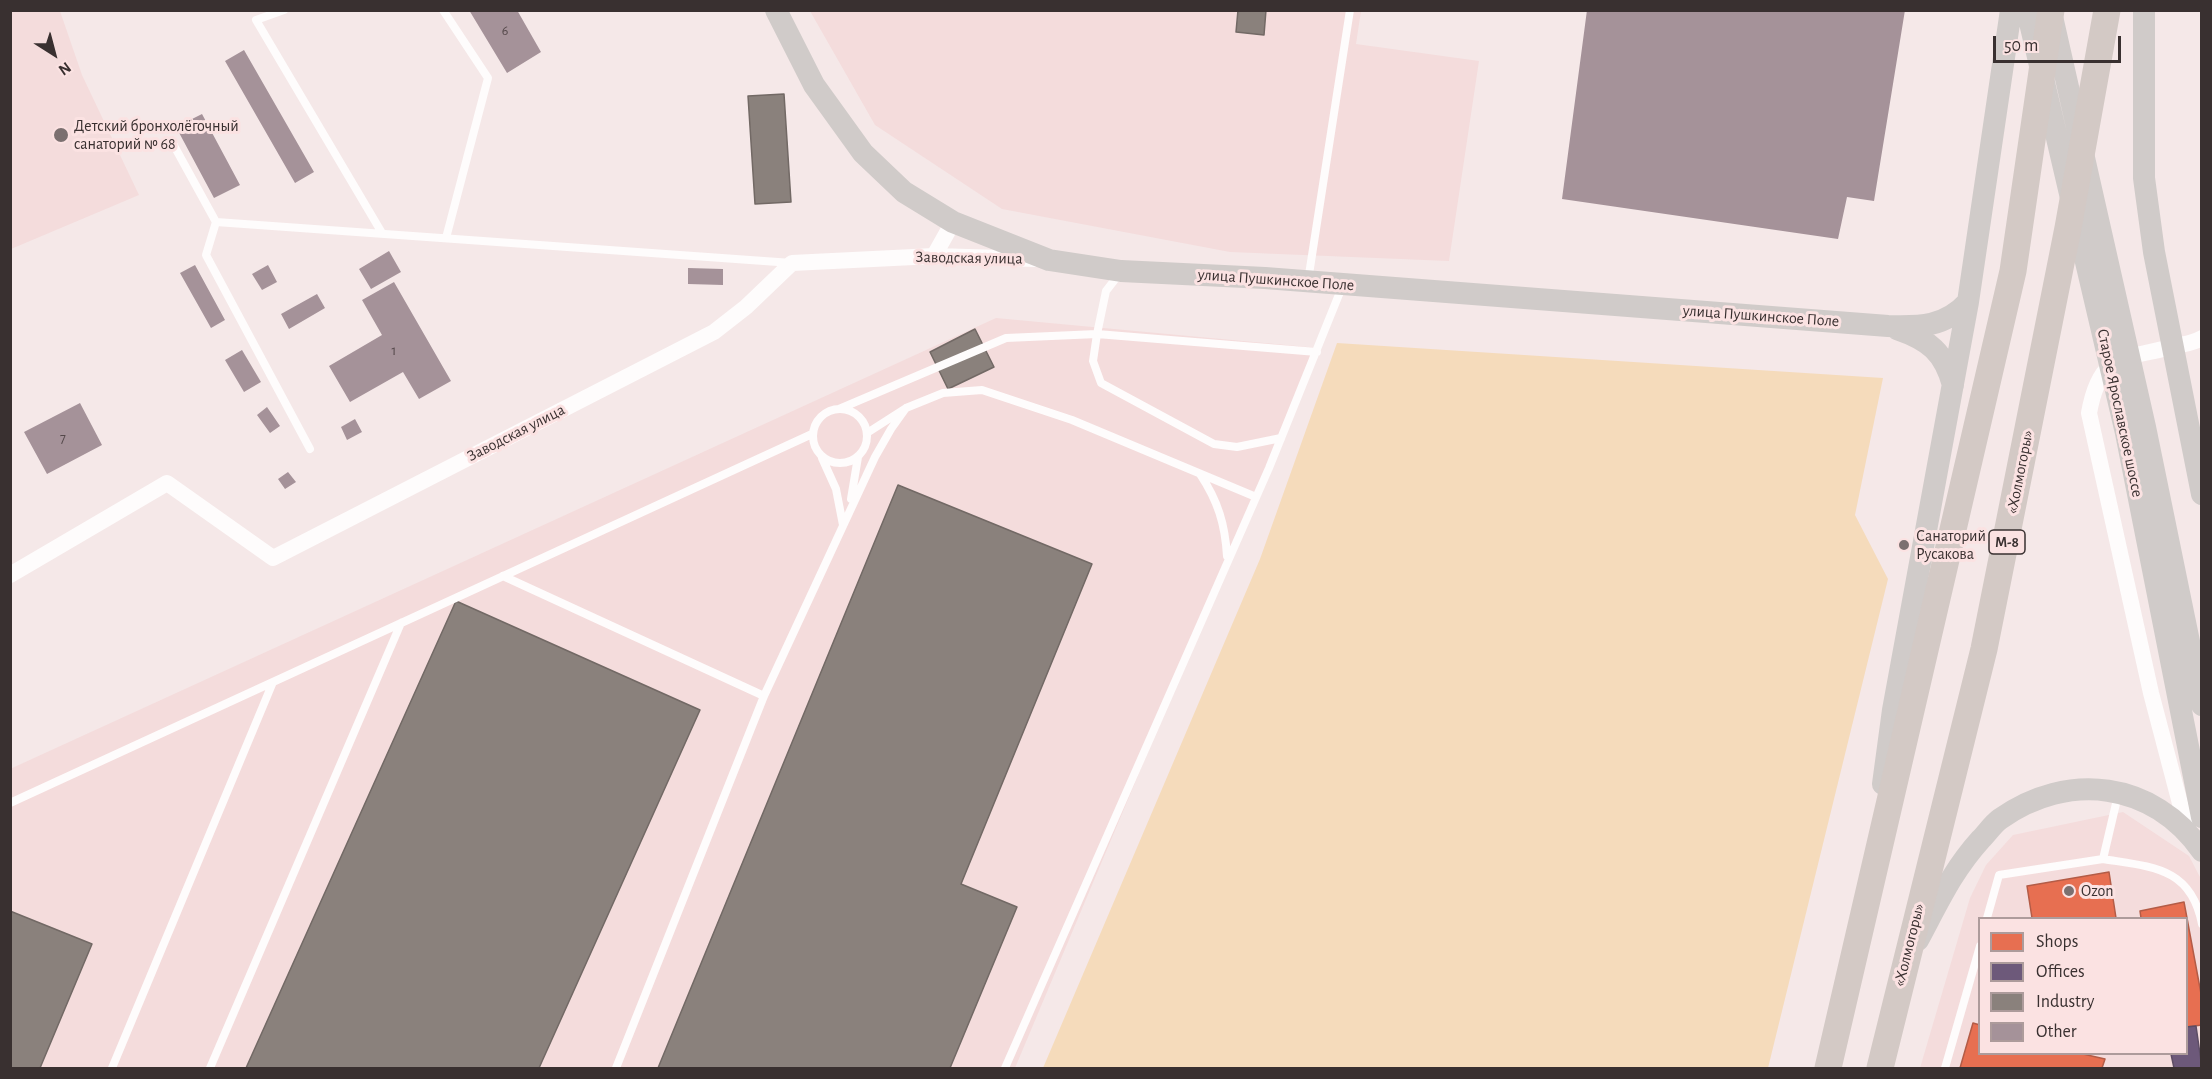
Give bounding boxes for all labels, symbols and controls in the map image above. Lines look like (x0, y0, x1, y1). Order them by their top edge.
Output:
house number: 6 (502, 23, 508, 39)
north arrow (24, 24, 84, 84)
scale bar (1996, 24, 2124, 62)
text: 50 m (2004, 37, 2038, 55)
text: N (55, 59, 74, 78)
place label: Детский бронхолёгочный санаторий № 68 (74, 116, 239, 154)
marker: Детский бронхолёгочный санаторий № 68 (52, 126, 70, 144)
street label: Заводская улица (915, 247, 1023, 269)
street label: улица Пушкинское Поле (1197, 265, 1355, 295)
street label: улица Пушкинское Поле (1682, 301, 1840, 331)
street label: Старое Ярославское шоссе (2093, 327, 2147, 499)
house number: 1 (392, 343, 396, 359)
street label: Заводская улица (464, 400, 568, 466)
street label: «Холмогоры» (2002, 428, 2038, 516)
house number: 7 (60, 430, 66, 446)
place label: Санаторий Русакова (1916, 526, 1986, 564)
road number: М-8 (1989, 530, 2025, 554)
marker: Санаторий Русакова (1897, 538, 1911, 552)
place label: Ozon (2081, 881, 2113, 901)
marker: Ozon (2062, 884, 2076, 898)
street label: «Холмогоры» (1889, 901, 1929, 989)
legend (1978, 917, 2188, 1055)
text: Shops (2036, 933, 2078, 951)
text: Offices (2036, 963, 2085, 981)
text: Industry (2036, 993, 2095, 1011)
text: Other (2036, 1023, 2077, 1041)

